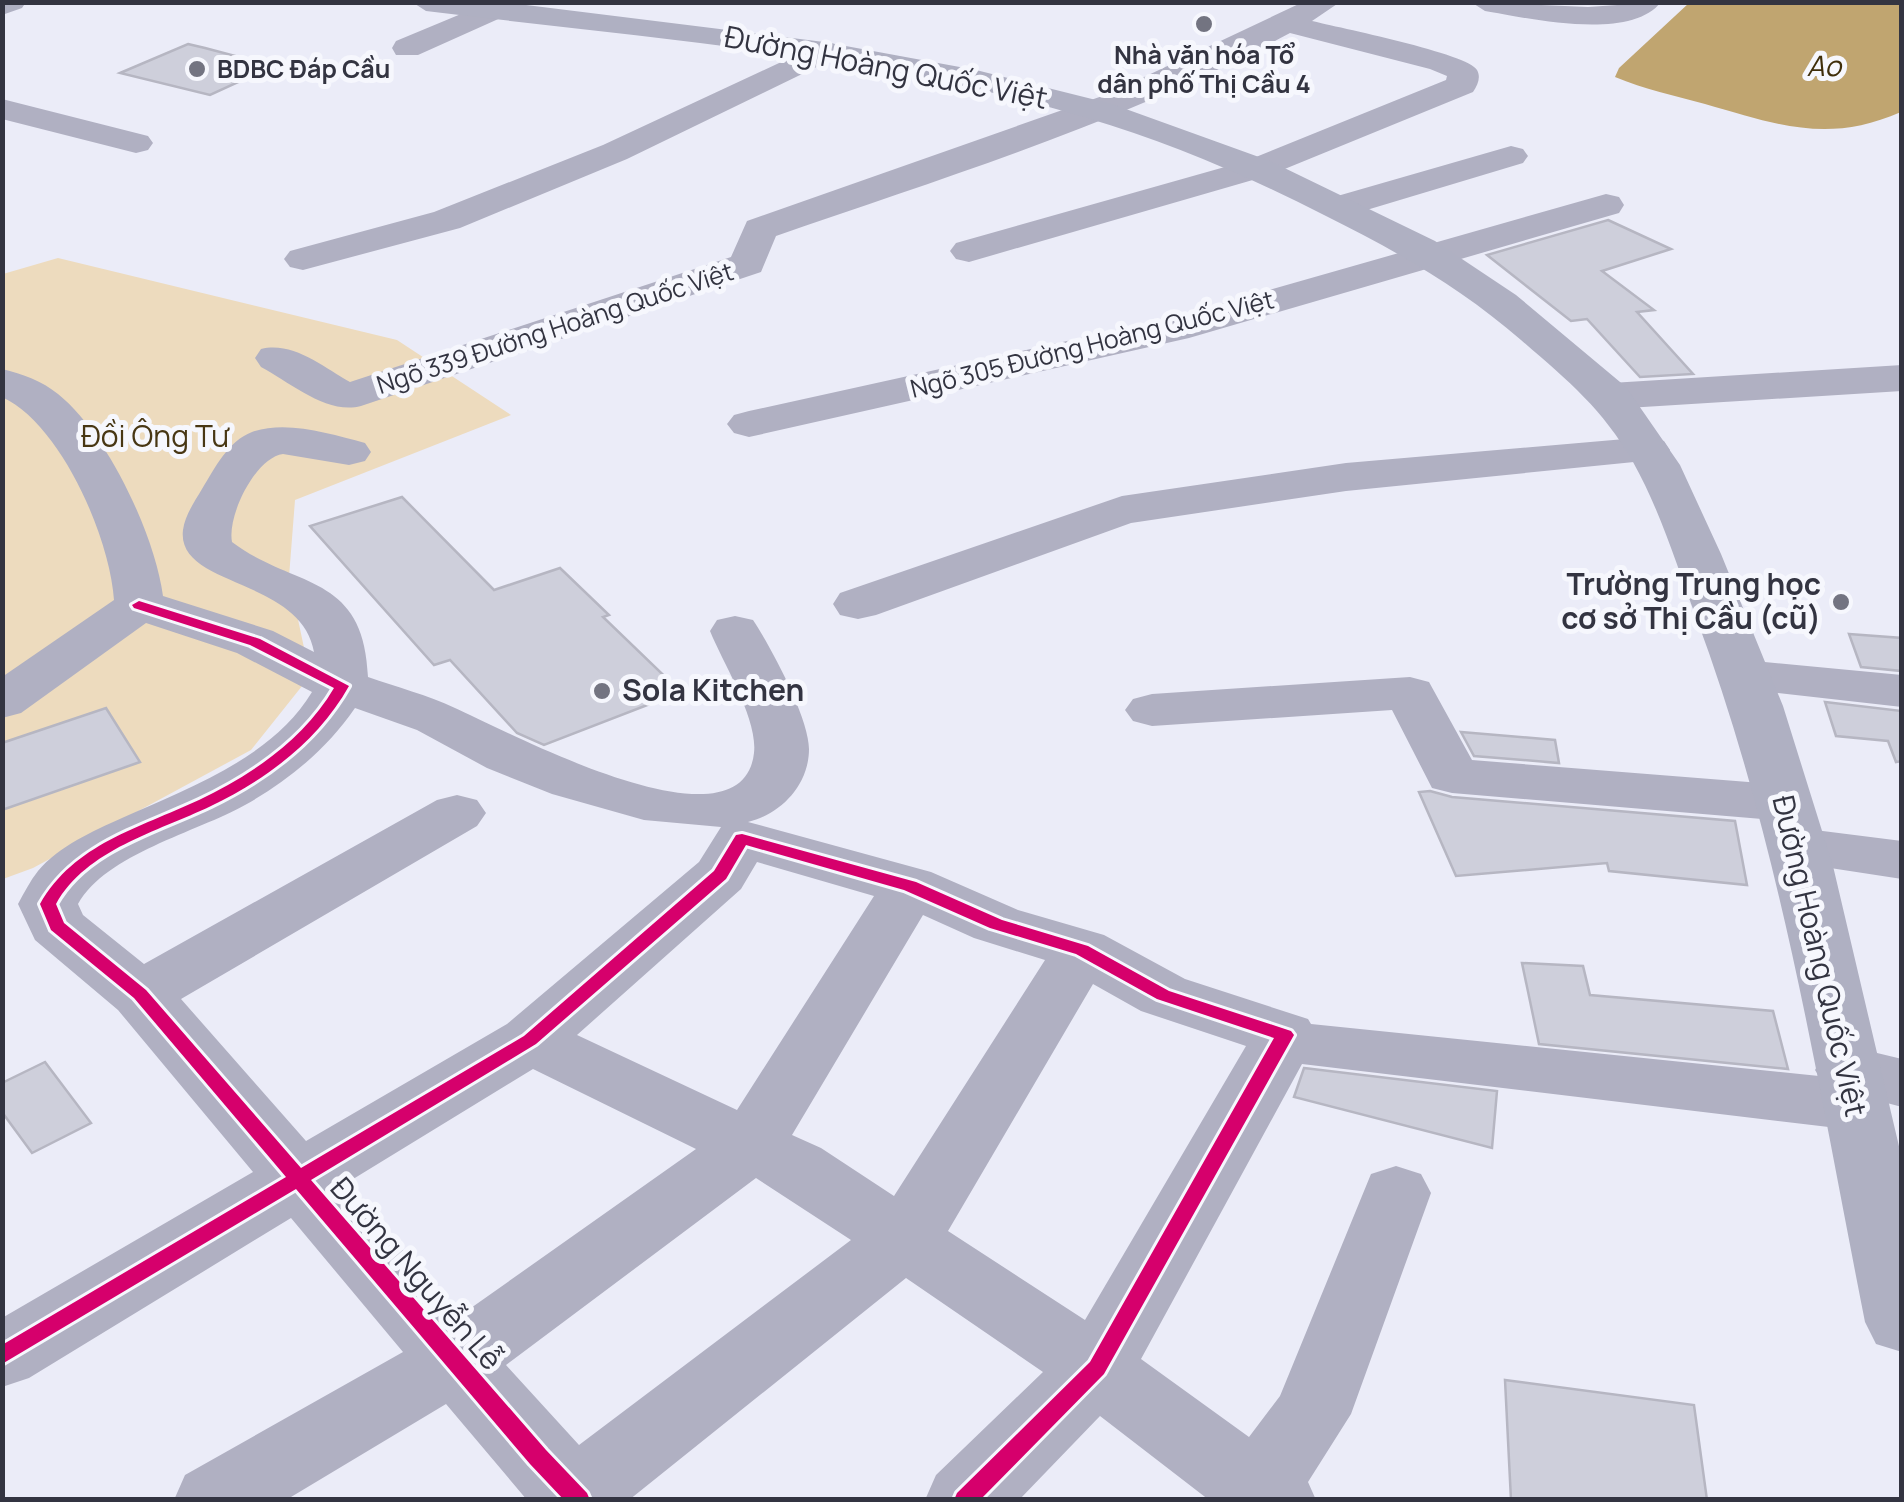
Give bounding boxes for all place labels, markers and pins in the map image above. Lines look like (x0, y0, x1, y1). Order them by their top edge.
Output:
marker: Nhà văn hóa Tổ dân phố Thị Cầu 4 (1193, 13, 1215, 35)
place label: Nhà văn hóa Tổ dân phố Thị Cầu 4 (1097, 37, 1311, 101)
place label: BDBC Đáp Cầu (217, 51, 390, 86)
marker: BDBC Đáp Cầu (186, 58, 208, 80)
place label: Trường Trung học cơ sở Thị Cầu (cũ) (1561, 563, 1821, 638)
marker: Trường Trung học cơ sở Thị Cầu (cũ) (1830, 591, 1852, 613)
place label: Sola Kitchen (622, 669, 804, 710)
marker: Sola Kitchen (591, 680, 613, 702)

